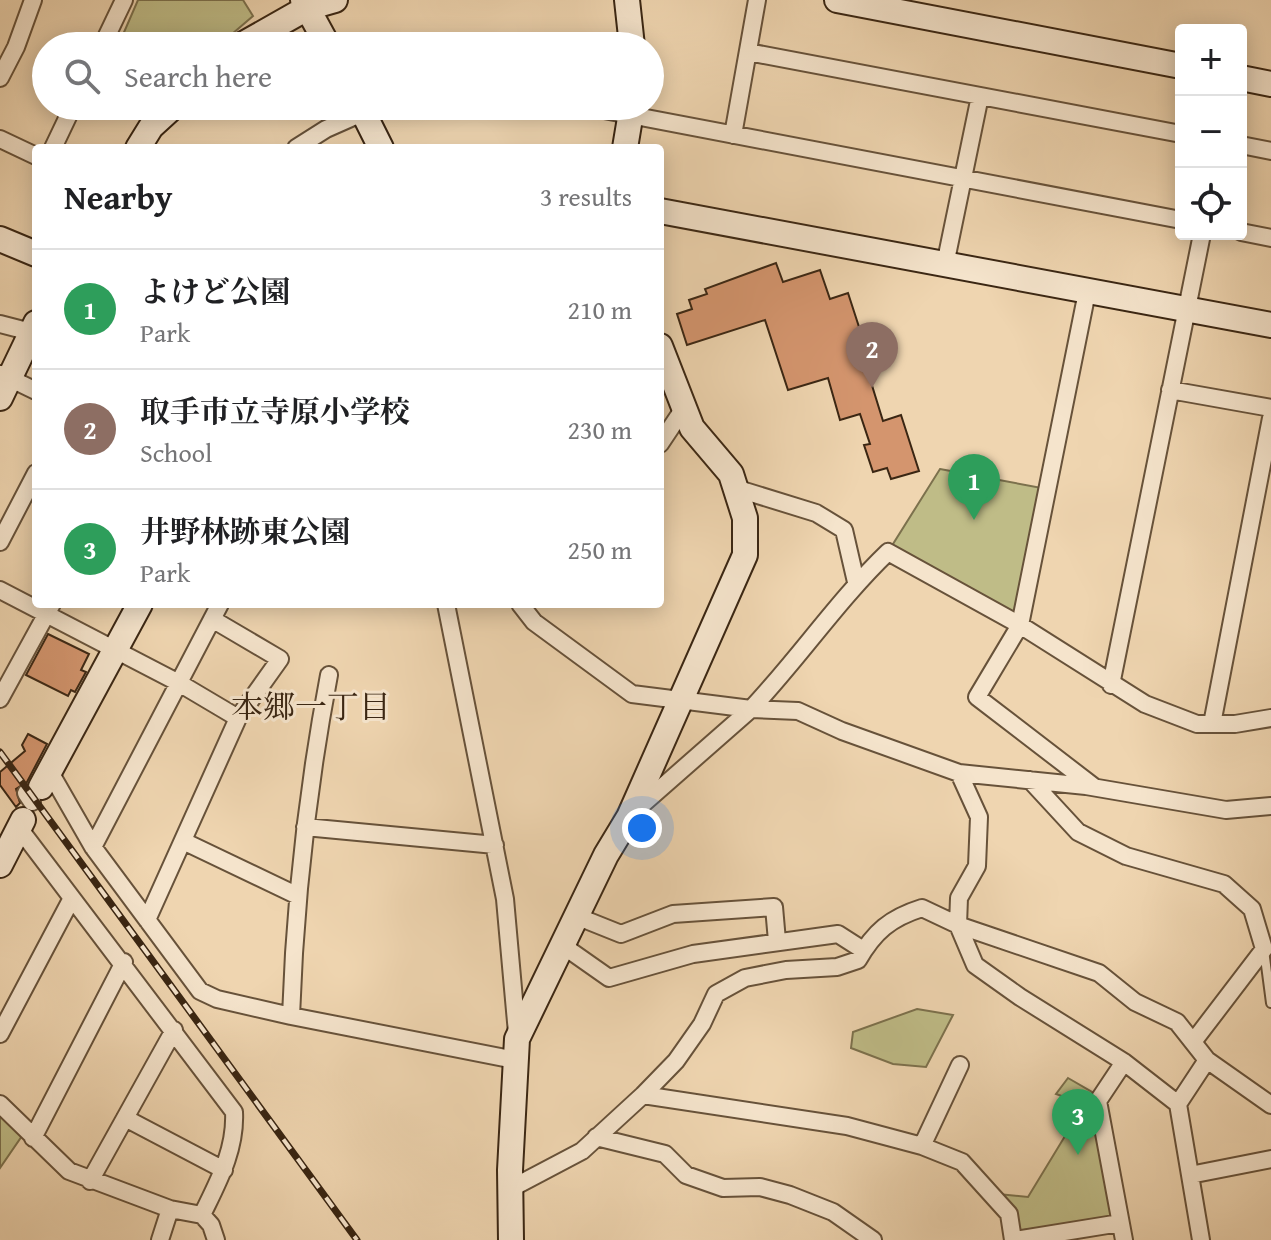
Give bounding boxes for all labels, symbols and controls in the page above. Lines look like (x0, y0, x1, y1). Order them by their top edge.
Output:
map controls (1175, 24, 1247, 240)
button: + (1175, 24, 1247, 96)
search box (32, 32, 664, 120)
icon: search (60, 54, 104, 98)
text: Search here (124, 54, 272, 98)
button: − (1175, 96, 1247, 168)
button: locate (1175, 168, 1247, 240)
text: Nearby (64, 172, 173, 221)
text: 3 results (540, 177, 632, 216)
text: よけど公園 (140, 269, 290, 313)
text: 1 (83, 290, 97, 329)
text: 210 m (567, 290, 632, 329)
text: Park (140, 313, 190, 352)
pin: 2 (846, 322, 898, 388)
text: 取手市立寺原小学校 (140, 389, 410, 433)
text: 2 (83, 410, 97, 449)
text: 230 m (567, 410, 632, 449)
text: School (140, 433, 212, 472)
pin: 1 (948, 454, 1000, 520)
text: 井野林跡東公園 (140, 509, 350, 553)
text: 3 (83, 530, 97, 569)
text: 250 m (567, 530, 632, 569)
text: Park (140, 553, 190, 592)
district label: 本郷一丁目 (231, 683, 391, 730)
your location (622, 808, 662, 848)
pin: 3 (1052, 1089, 1104, 1155)

